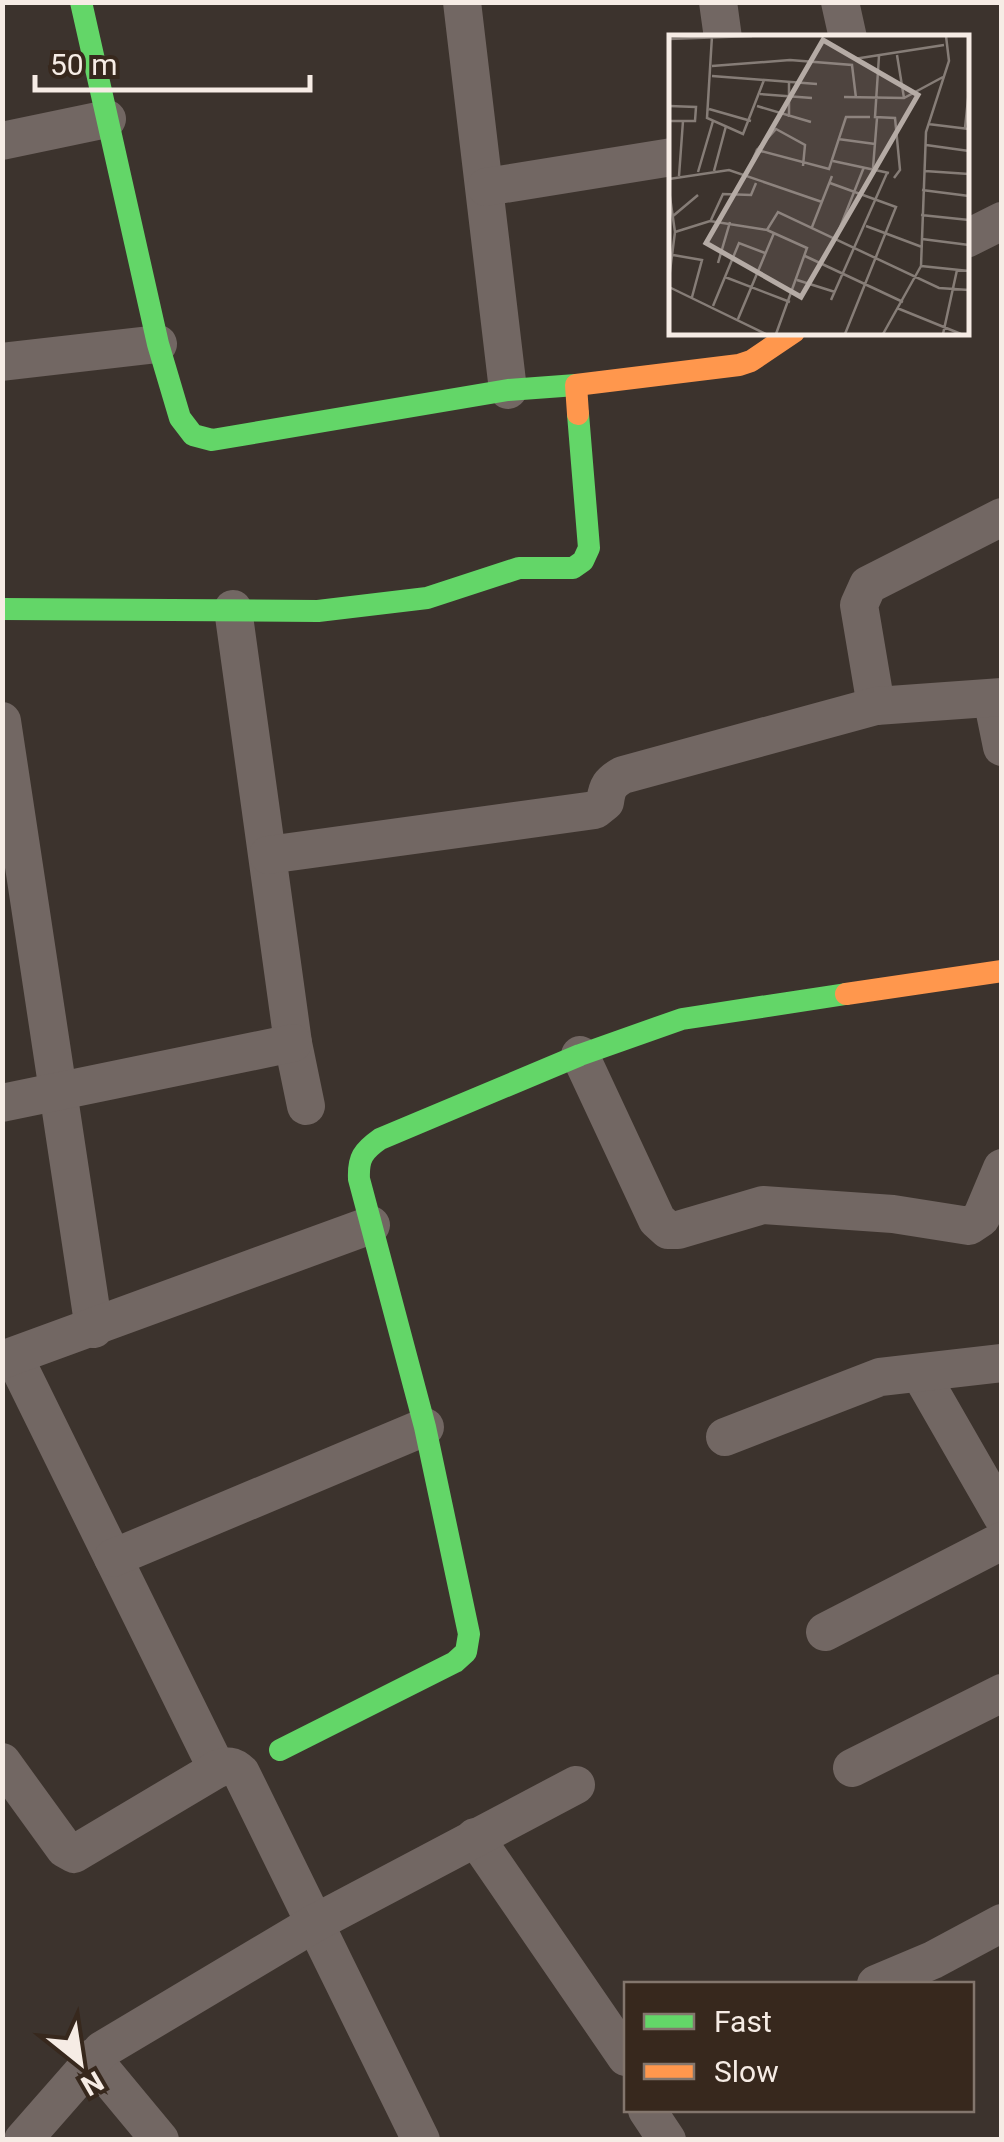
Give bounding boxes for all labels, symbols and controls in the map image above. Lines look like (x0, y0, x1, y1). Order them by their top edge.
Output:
scale bar (35, 30, 310, 92)
inset map (669, 35, 969, 335)
text: 50 m (50, 47, 117, 82)
legend (624, 1982, 974, 2112)
text: Fast (714, 2004, 772, 2039)
north arrow (30, 2012, 130, 2112)
text: Slow (714, 2054, 779, 2089)
text: N (75, 2064, 109, 2102)

